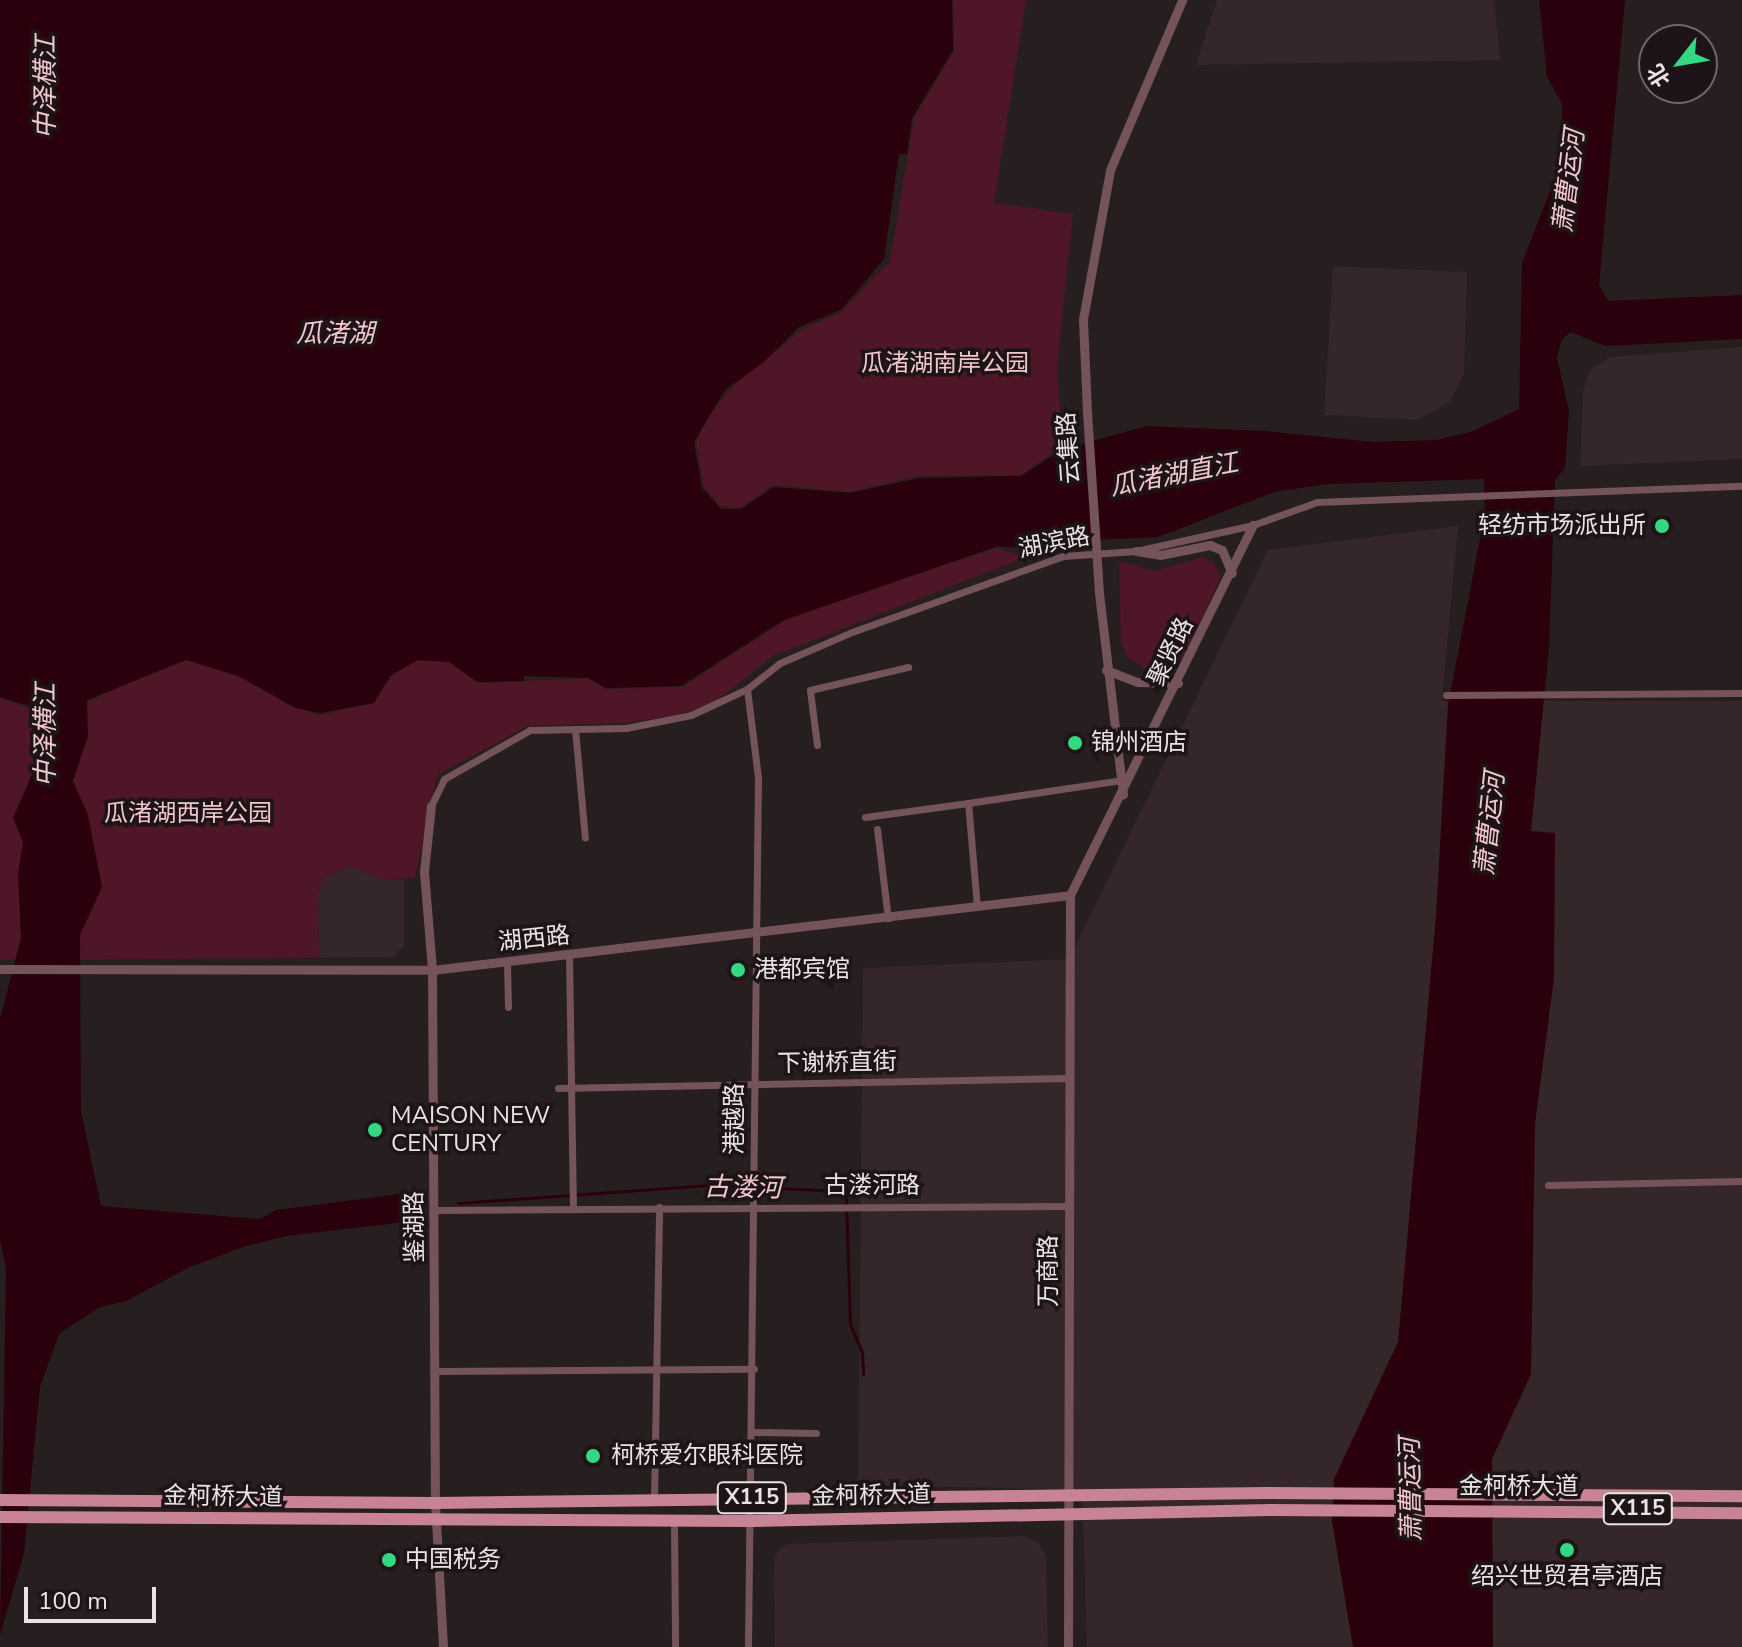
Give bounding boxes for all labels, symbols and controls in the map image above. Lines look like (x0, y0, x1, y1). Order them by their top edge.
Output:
north arrow (1638, 24, 1718, 104)
water label: 中泽横江 (30, 35, 62, 139)
text: 北 (1641, 58, 1678, 92)
water label: 萧曹运河 (1547, 127, 1591, 235)
water label: 瓜渚湖 (296, 318, 374, 350)
park label: 瓜渚湖南岸公园 (861, 350, 1029, 378)
street label: 云集路 (1052, 411, 1086, 485)
water label: 瓜渚湖直江 (1107, 447, 1241, 503)
place label: 轻纺市场派出所 (1478, 512, 1646, 540)
marker: 轻纺市场派出所 (1653, 517, 1671, 535)
street label: 湖滨路 (1016, 522, 1092, 564)
street label: 聚贤路 (1142, 613, 1200, 691)
water label: 中泽横江 (30, 683, 62, 787)
place label: 锦州酒店 (1091, 729, 1187, 757)
marker: 锦州酒店 (1066, 734, 1084, 752)
water label: 萧曹运河 (1469, 771, 1511, 877)
park label: 瓜渚湖西岸公园 (104, 800, 272, 828)
street label: 湖西路 (497, 921, 571, 957)
place label: 港都宾馆 (754, 956, 850, 984)
marker: 港都宾馆 (729, 961, 747, 979)
street label: 下谢桥直街 (777, 1048, 897, 1078)
street label: 港越路 (721, 1083, 749, 1155)
place label: MAISON NEW CENTURY (391, 1102, 550, 1158)
marker: MAISON NEW CENTURY (366, 1121, 384, 1139)
water label: 古溇河 (704, 1172, 782, 1204)
street label: 古溇河路 (824, 1172, 920, 1200)
street label: 鉴湖路 (400, 1191, 430, 1263)
street label: 万商路 (1035, 1235, 1063, 1307)
water label: 萧曹运河 (1394, 1438, 1428, 1542)
place label: 柯桥爱尔眼科医院 (611, 1442, 803, 1470)
marker: 柯桥爱尔眼科医院 (582, 1445, 604, 1467)
street label: 金柯桥大道 (1459, 1473, 1579, 1501)
road number: X115 (716, 1480, 788, 1516)
street label: 金柯桥大道 (811, 1481, 931, 1511)
street label: 金柯桥大道 (163, 1482, 283, 1512)
road number: X115 (1602, 1491, 1674, 1527)
marker: 绍兴世贸君亭酒店 (1558, 1541, 1576, 1559)
place label: 中国税务 (405, 1546, 501, 1574)
marker: 中国税务 (380, 1551, 398, 1569)
place label: 绍兴世贸君亭酒店 (1471, 1563, 1663, 1591)
scale bar (28, 1571, 160, 1621)
text: 100 m (38, 1585, 108, 1617)

